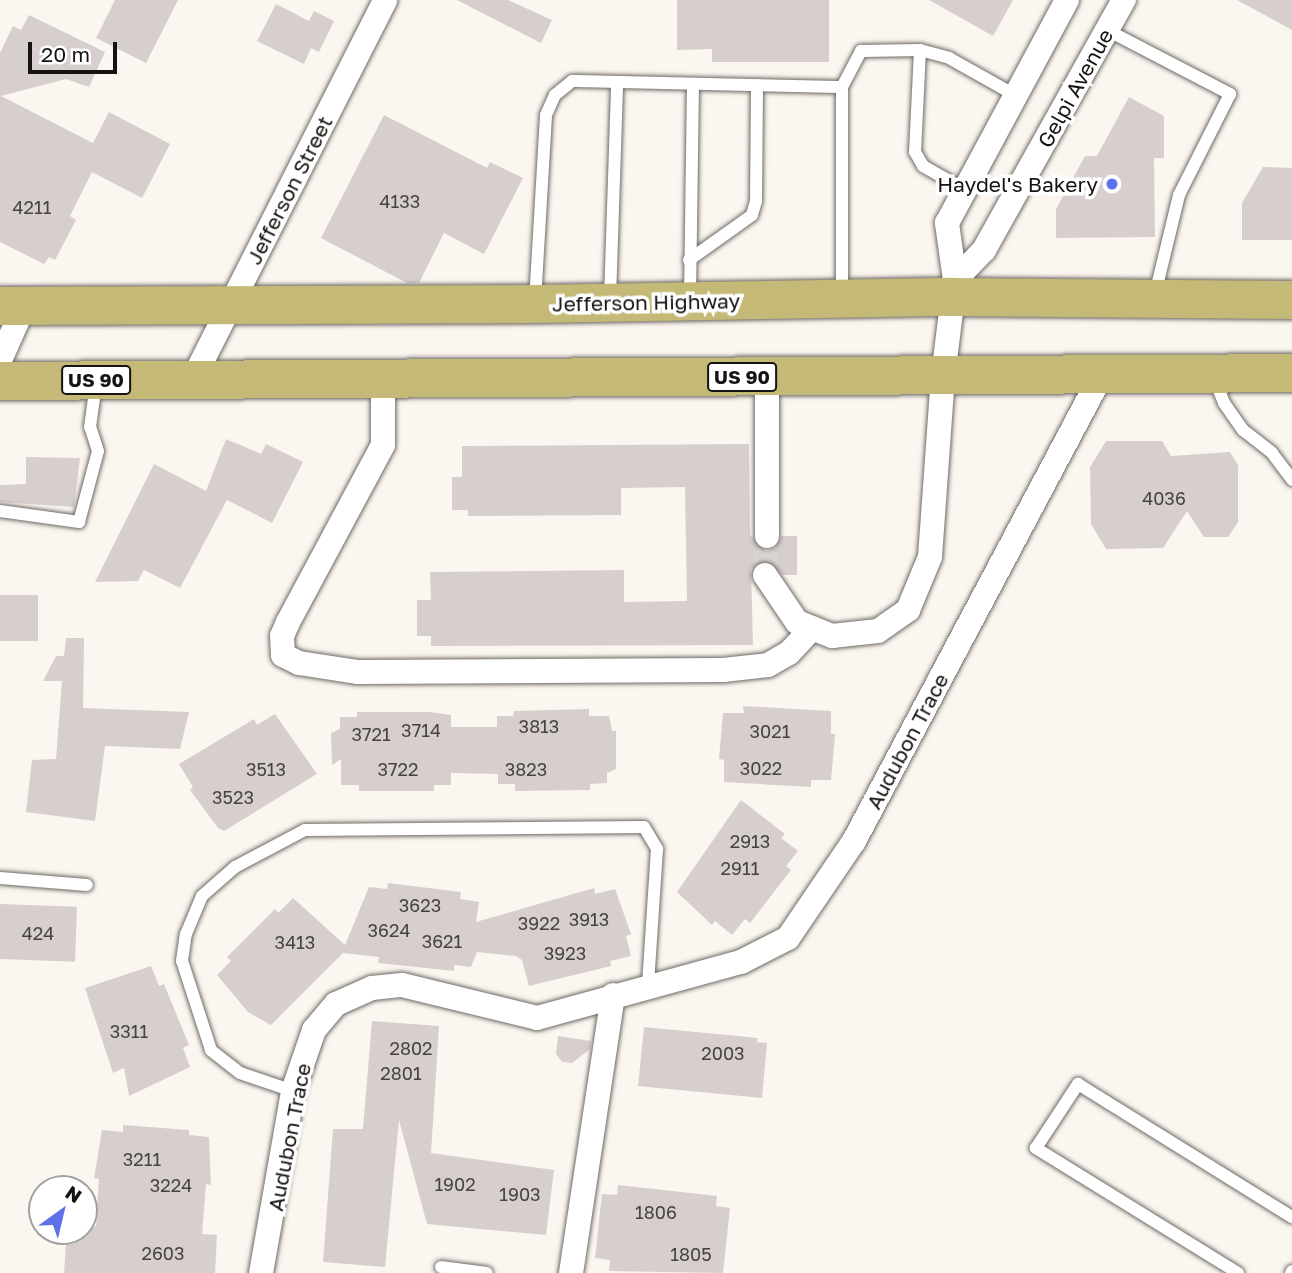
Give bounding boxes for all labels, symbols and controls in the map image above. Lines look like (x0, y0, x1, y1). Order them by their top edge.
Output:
street label: Gelpi Avenue (1032, 24, 1118, 152)
scale bar (32, 28, 121, 72)
text: 20 m (41, 41, 90, 67)
street label: Jefferson Street (241, 111, 337, 269)
place label: Haydel's Bakery (937, 171, 1098, 197)
marker: Haydel's Bakery (1104, 176, 1120, 192)
house number: 4133 (380, 190, 420, 212)
house number: 4211 (13, 196, 51, 218)
street label: Jefferson Highway (552, 288, 740, 316)
road number: US 90 (707, 362, 777, 392)
road number: US 90 (61, 364, 131, 396)
house number: 4036 (1142, 487, 1186, 509)
street label: Audubon Trace (861, 669, 953, 813)
house number: 3813 (519, 715, 559, 737)
house number: 3714 (401, 719, 441, 741)
house number: 3021 (750, 720, 790, 742)
house number: 3721 (351, 723, 391, 745)
house number: 3022 (740, 757, 782, 779)
house number: 3513 (246, 758, 286, 780)
house number: 3722 (378, 758, 418, 780)
house number: 3823 (505, 758, 547, 780)
house number: 3523 (212, 786, 254, 808)
house number: 2913 (730, 830, 770, 852)
house number: 2911 (721, 857, 759, 879)
house number: 3623 (399, 894, 441, 916)
house number: 3913 (569, 908, 609, 930)
house number: 3922 (518, 912, 560, 934)
house number: 3624 (368, 919, 410, 941)
house number: 424 (22, 922, 54, 944)
house number: 3621 (422, 930, 462, 952)
house number: 3413 (275, 931, 315, 953)
house number: 3923 (544, 942, 586, 964)
house number: 3311 (110, 1020, 148, 1042)
house number: 2802 (389, 1037, 433, 1059)
house number: 2003 (701, 1042, 745, 1064)
street label: Audubon Trace (262, 1061, 316, 1213)
house number: 2801 (380, 1062, 422, 1084)
house number: 3211 (123, 1148, 161, 1170)
house number: 1902 (434, 1173, 476, 1195)
house number: 3224 (150, 1174, 192, 1196)
north arrow (28, 1175, 98, 1245)
text: N (61, 1180, 86, 1207)
house number: 1903 (499, 1183, 541, 1205)
house number: 1806 (635, 1201, 677, 1223)
house number: 2603 (141, 1242, 185, 1264)
house number: 1805 (670, 1243, 712, 1265)

